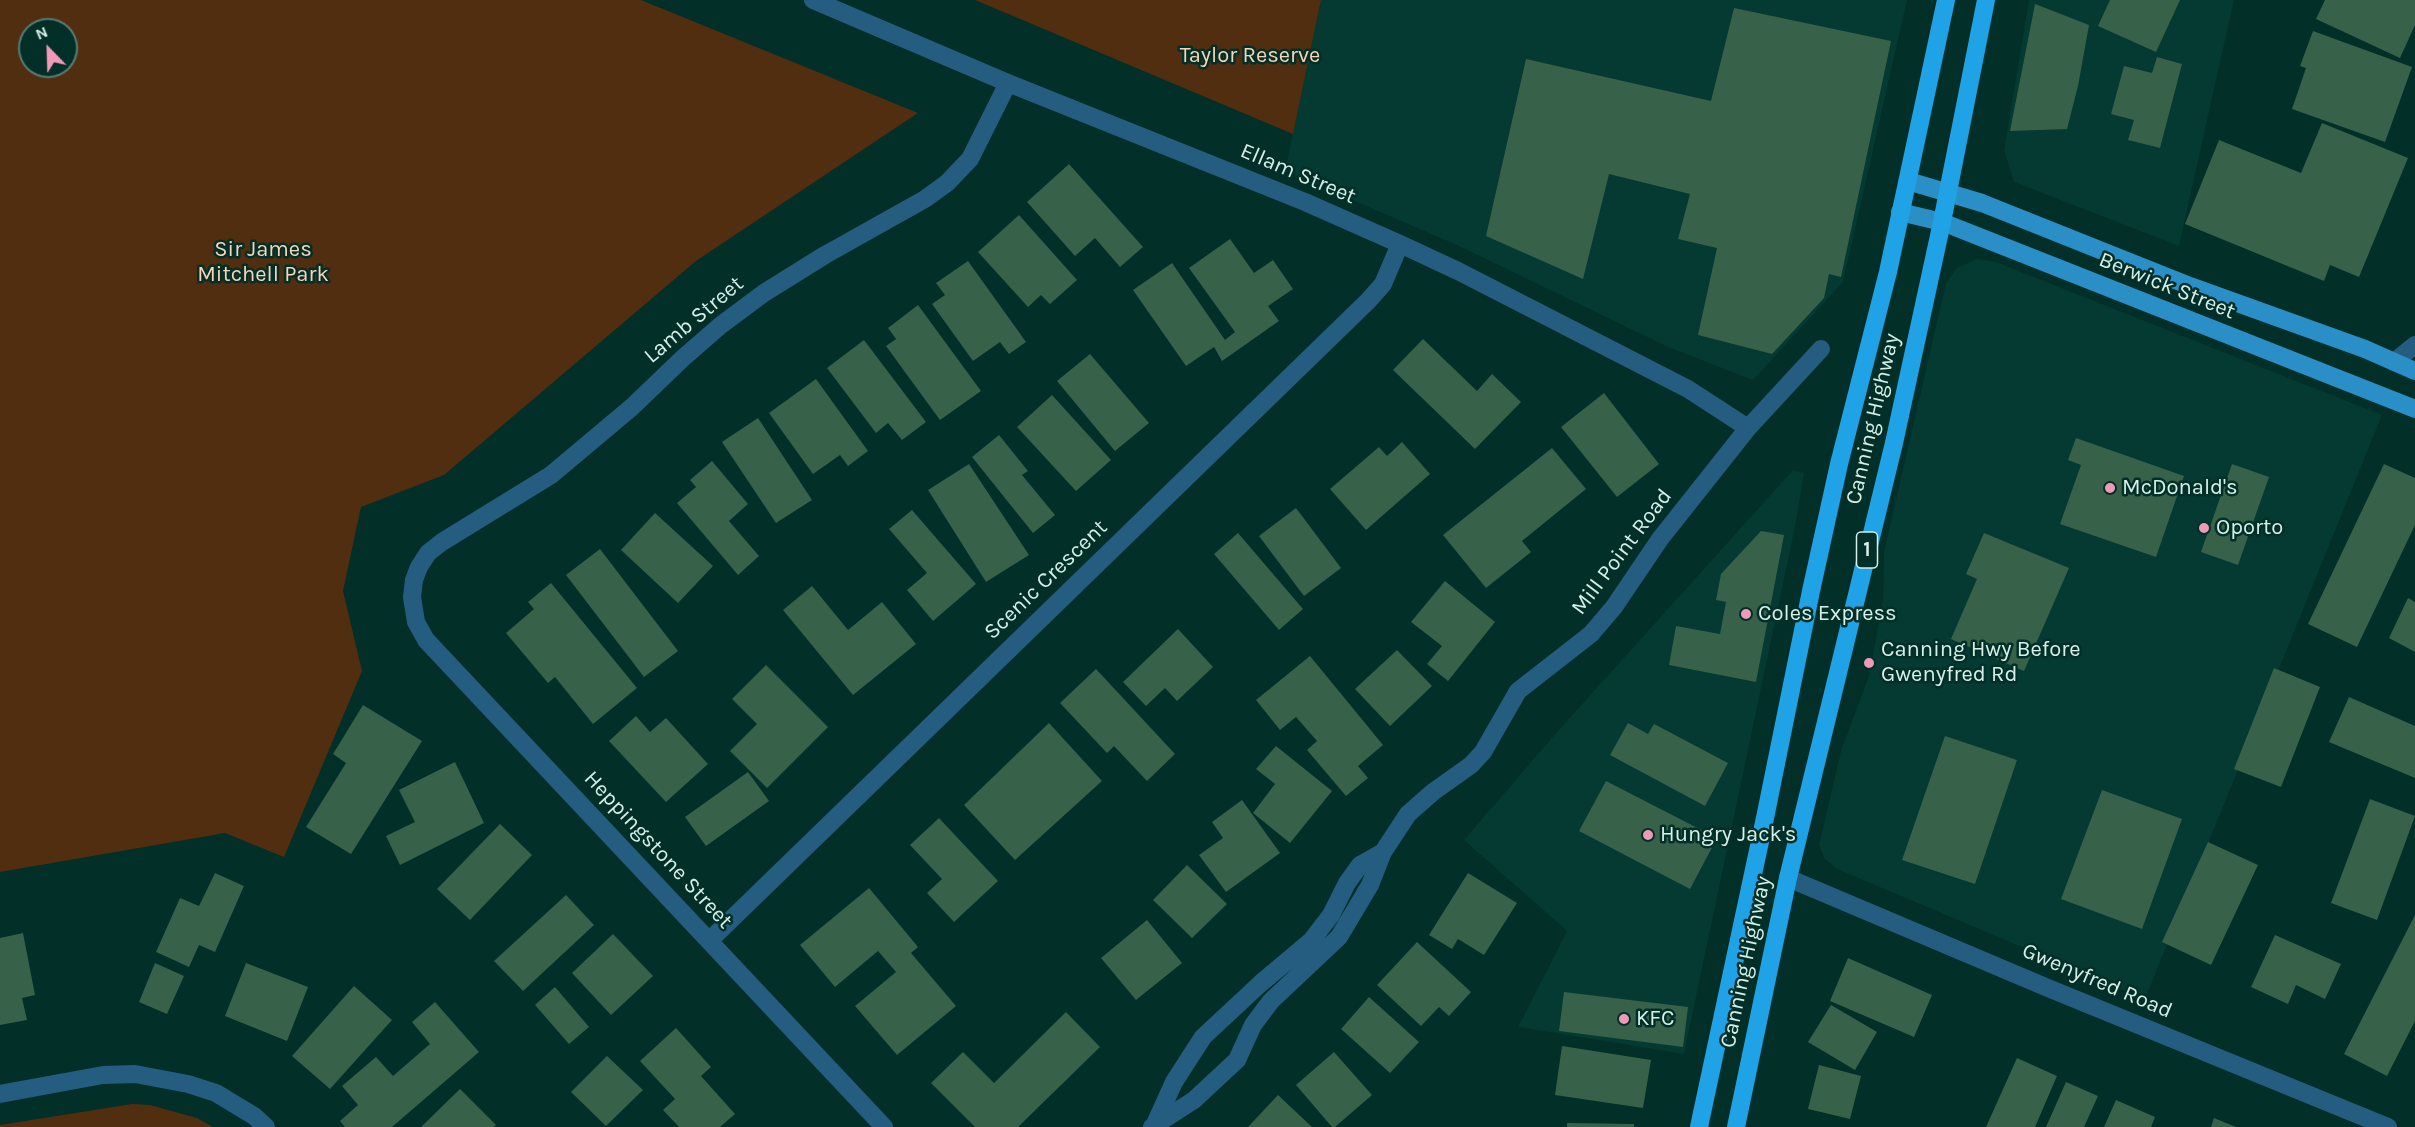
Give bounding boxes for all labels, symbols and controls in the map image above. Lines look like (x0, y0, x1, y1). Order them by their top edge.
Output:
north arrow (18, 18, 78, 78)
text: N (33, 22, 51, 44)
park label: Taylor Reserve (1180, 43, 1320, 69)
street label: Ellam Street (1236, 138, 1360, 210)
park label: Sir James Mitchell Park (197, 237, 329, 288)
street label: Berwick Street (2095, 247, 2239, 325)
street label: Lamb Street (639, 271, 749, 369)
street label: Canning Highway (1840, 331, 1906, 507)
place label: McDonald's (2122, 475, 2238, 501)
marker: McDonald's (2103, 481, 2117, 495)
street label: Mill Point Road (1566, 484, 1678, 620)
street label: Scenic Crescent (979, 515, 1113, 645)
place label: Oporto (2216, 515, 2283, 541)
marker: Oporto (2197, 521, 2211, 535)
road number: 1 (1856, 532, 1878, 568)
place label: Coles Express (1758, 601, 1897, 627)
marker: Coles Express (1739, 607, 1753, 621)
place label: Canning Hwy Before Gwenyfred Rd (1881, 637, 2081, 688)
marker: Canning Hwy Before Gwenyfred Rd (1862, 656, 1876, 670)
street label: Heppingstone Street (578, 766, 738, 934)
place label: Hungry Jack's (1660, 822, 1796, 848)
marker: Hungry Jack's (1641, 828, 1655, 842)
street label: Canning Highway (1715, 874, 1777, 1050)
street label: Gwenyfred Road (2018, 937, 2176, 1025)
place label: KFC (1636, 1006, 1674, 1032)
marker: KFC (1617, 1012, 1631, 1026)

